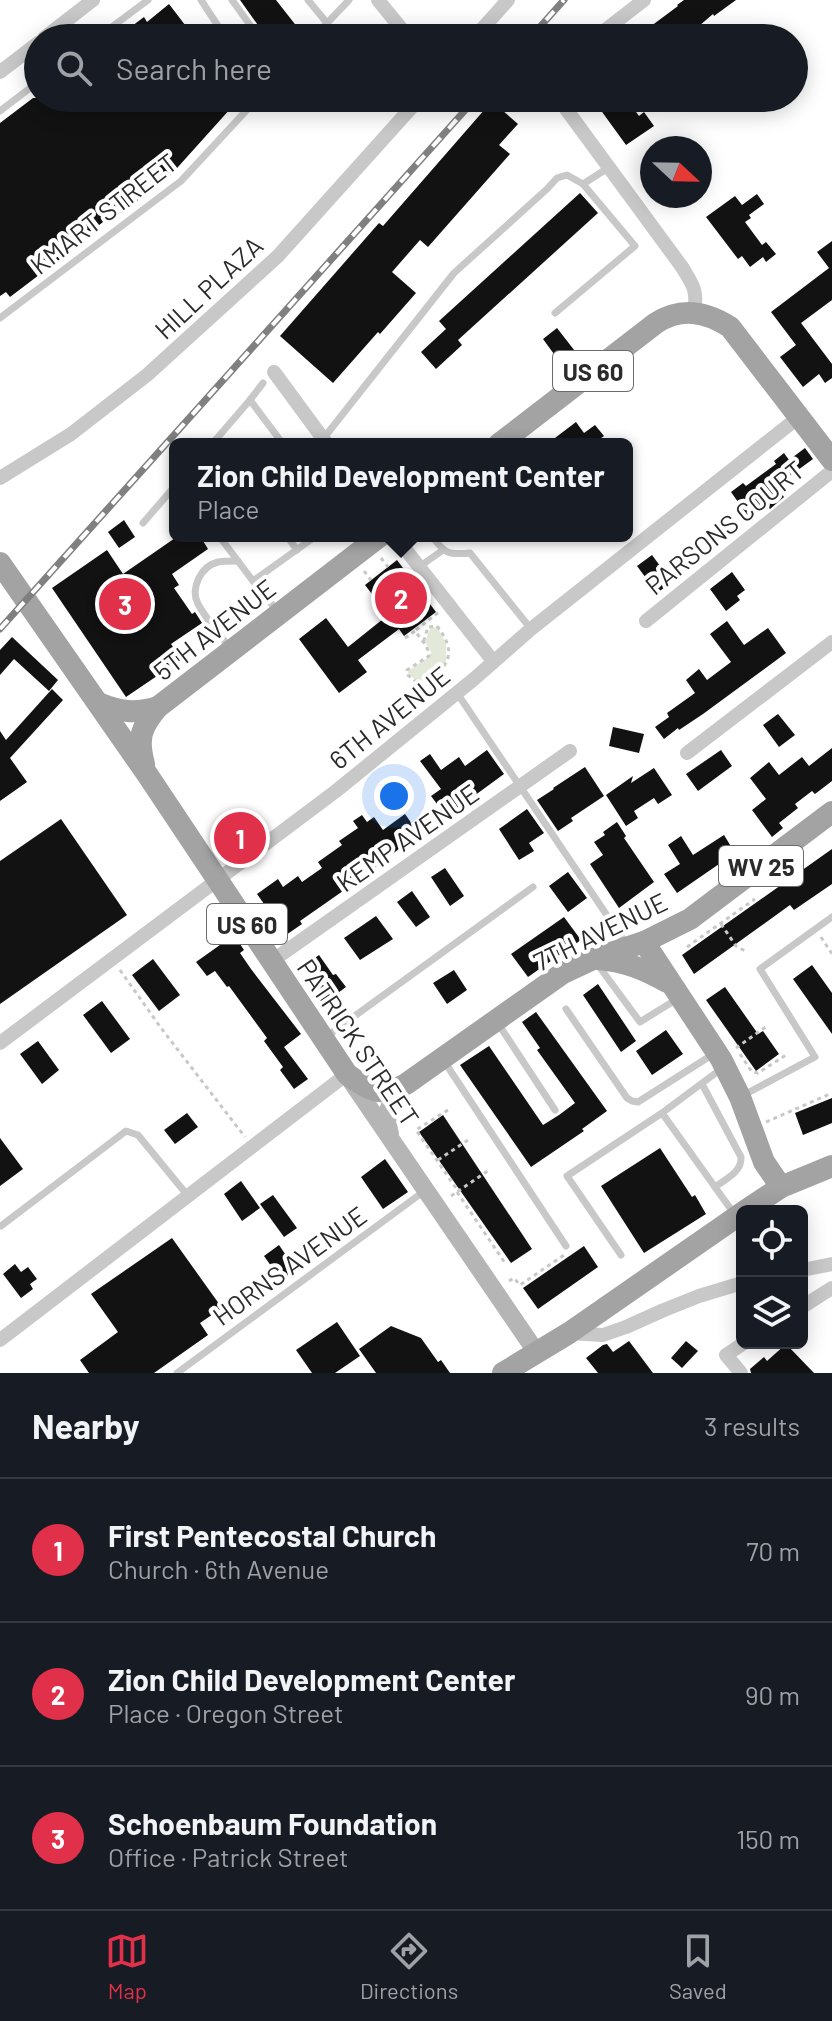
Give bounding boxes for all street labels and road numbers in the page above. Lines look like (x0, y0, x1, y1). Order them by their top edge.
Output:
street label: KMART STREET (23, 146, 183, 280)
street label: HILL PLAZA (148, 229, 268, 345)
road number: US 60 (553, 351, 633, 391)
street label: PARSONS COURT (638, 454, 810, 600)
street label: 5TH AVENUE (147, 572, 281, 686)
street label: 6TH AVENUE (323, 659, 455, 775)
street label: KEMP AVENUE (330, 777, 484, 897)
road number: WV 25 (719, 846, 803, 886)
street label: 7TH AVENUE (528, 885, 672, 977)
road number: US 60 (207, 904, 287, 944)
street label: PATRICK STREET (292, 953, 426, 1131)
street label: HORNS AVENUE (206, 1199, 372, 1331)

